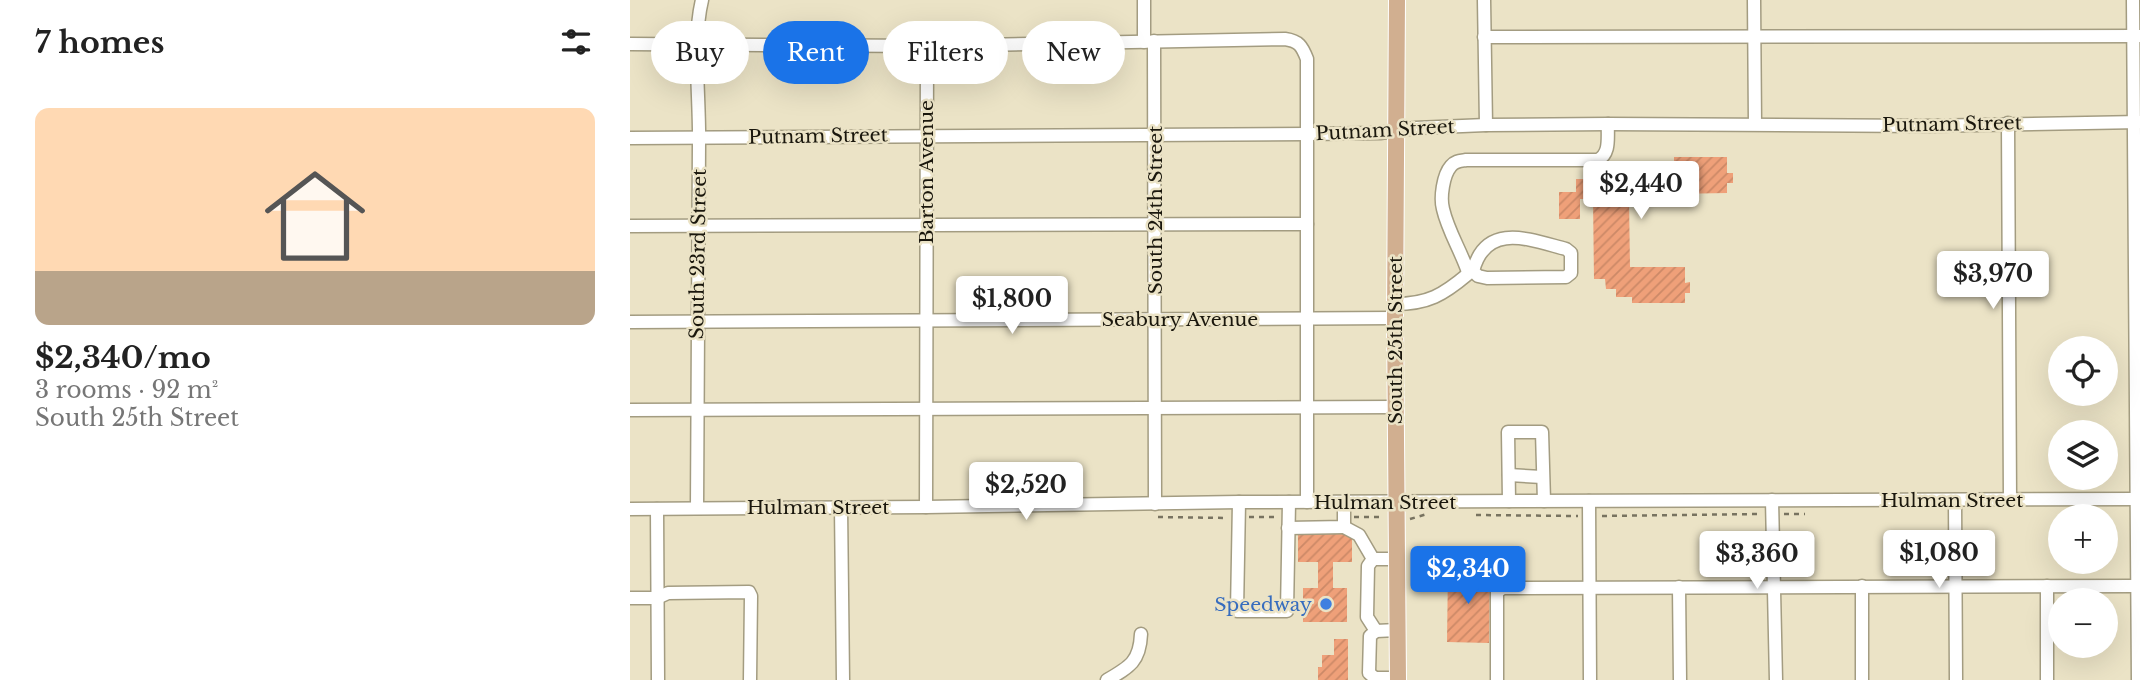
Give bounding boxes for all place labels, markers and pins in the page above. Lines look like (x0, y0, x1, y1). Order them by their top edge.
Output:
pin: $2,440 (1584, 162, 1698, 221)
pin: $3,970 (1936, 252, 2050, 311)
pin: $1,800 (955, 276, 1069, 336)
pin: $2,520 (969, 462, 1083, 522)
pin: $1,080 (1882, 530, 1996, 590)
pin: $3,360 (1700, 532, 1814, 591)
pin: $2,340 (1411, 546, 1525, 606)
place label: Speedway (1214, 593, 1312, 616)
marker: Speedway (1318, 596, 1334, 612)

